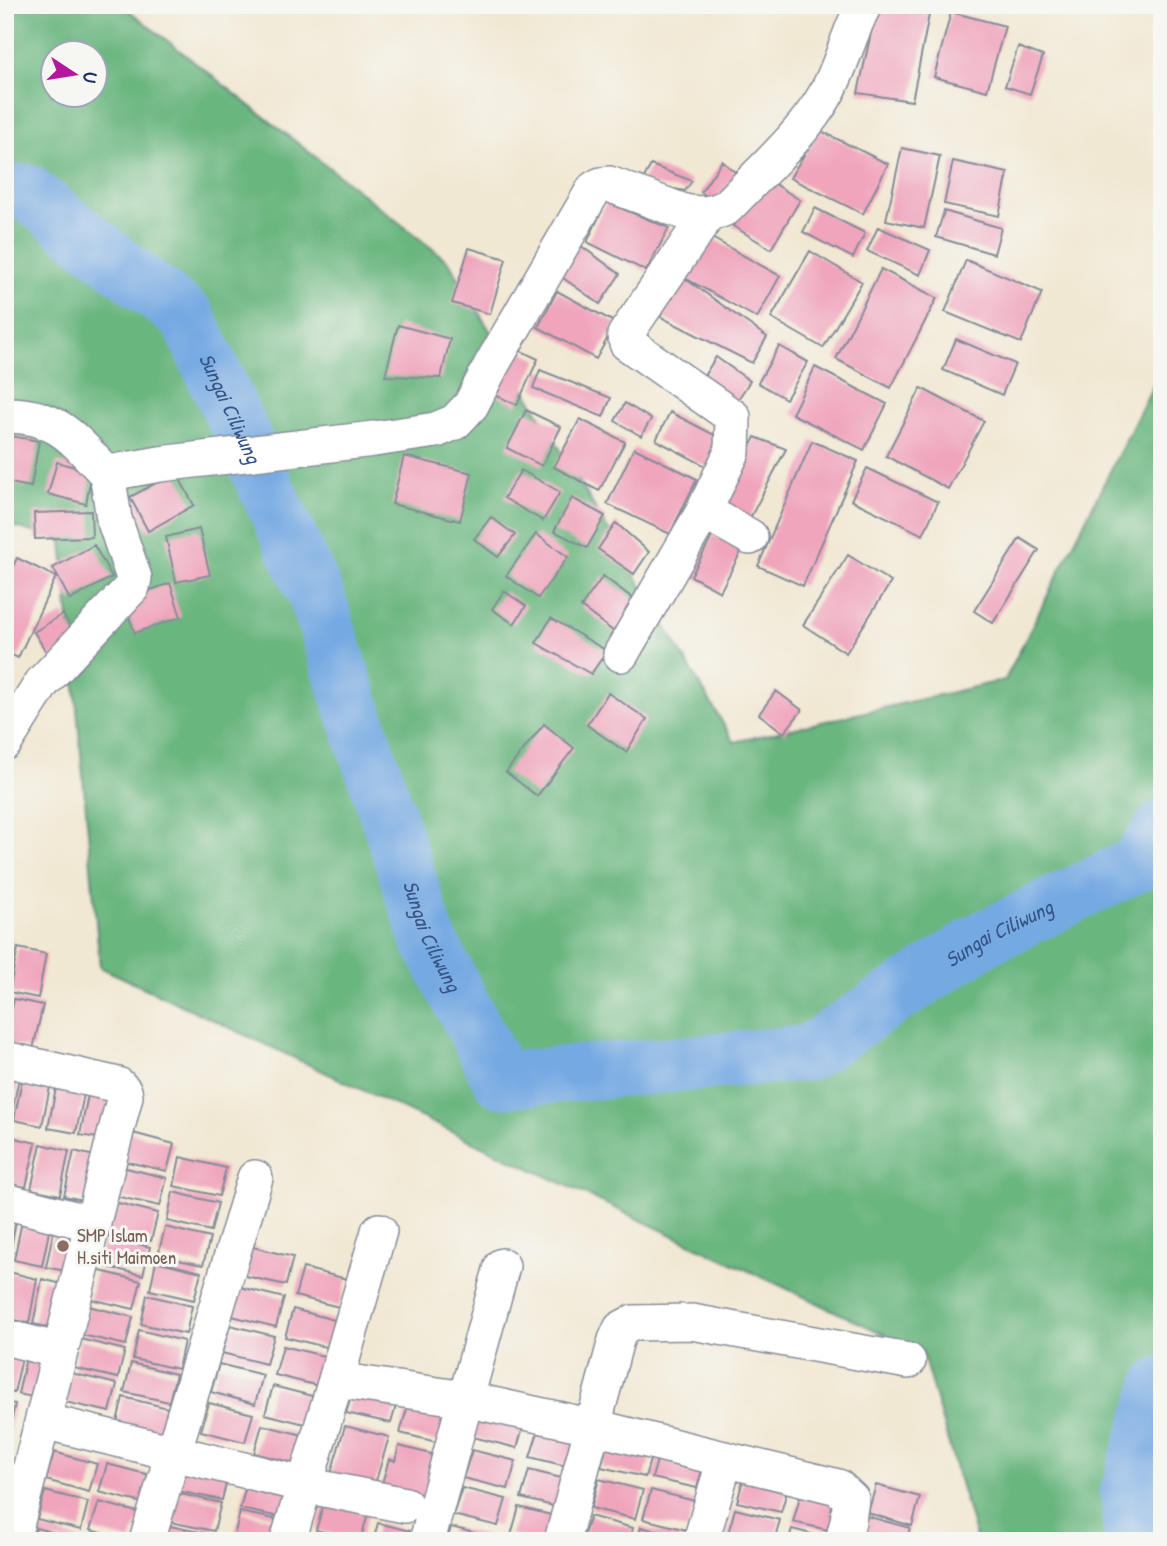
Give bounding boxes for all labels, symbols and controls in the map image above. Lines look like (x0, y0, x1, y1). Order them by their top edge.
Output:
north arrow (38, 38, 108, 108)
text: U (77, 70, 104, 86)
water label: Sungai Ciliwung (192, 348, 269, 469)
water label: Sungai Ciliwung (396, 877, 469, 998)
water label: Sungai Ciliwung (939, 892, 1059, 974)
place label: SMP Islam H.siti Maimoen (77, 1222, 176, 1270)
marker: SMP Islam H.siti Maimoen (55, 1238, 71, 1254)

